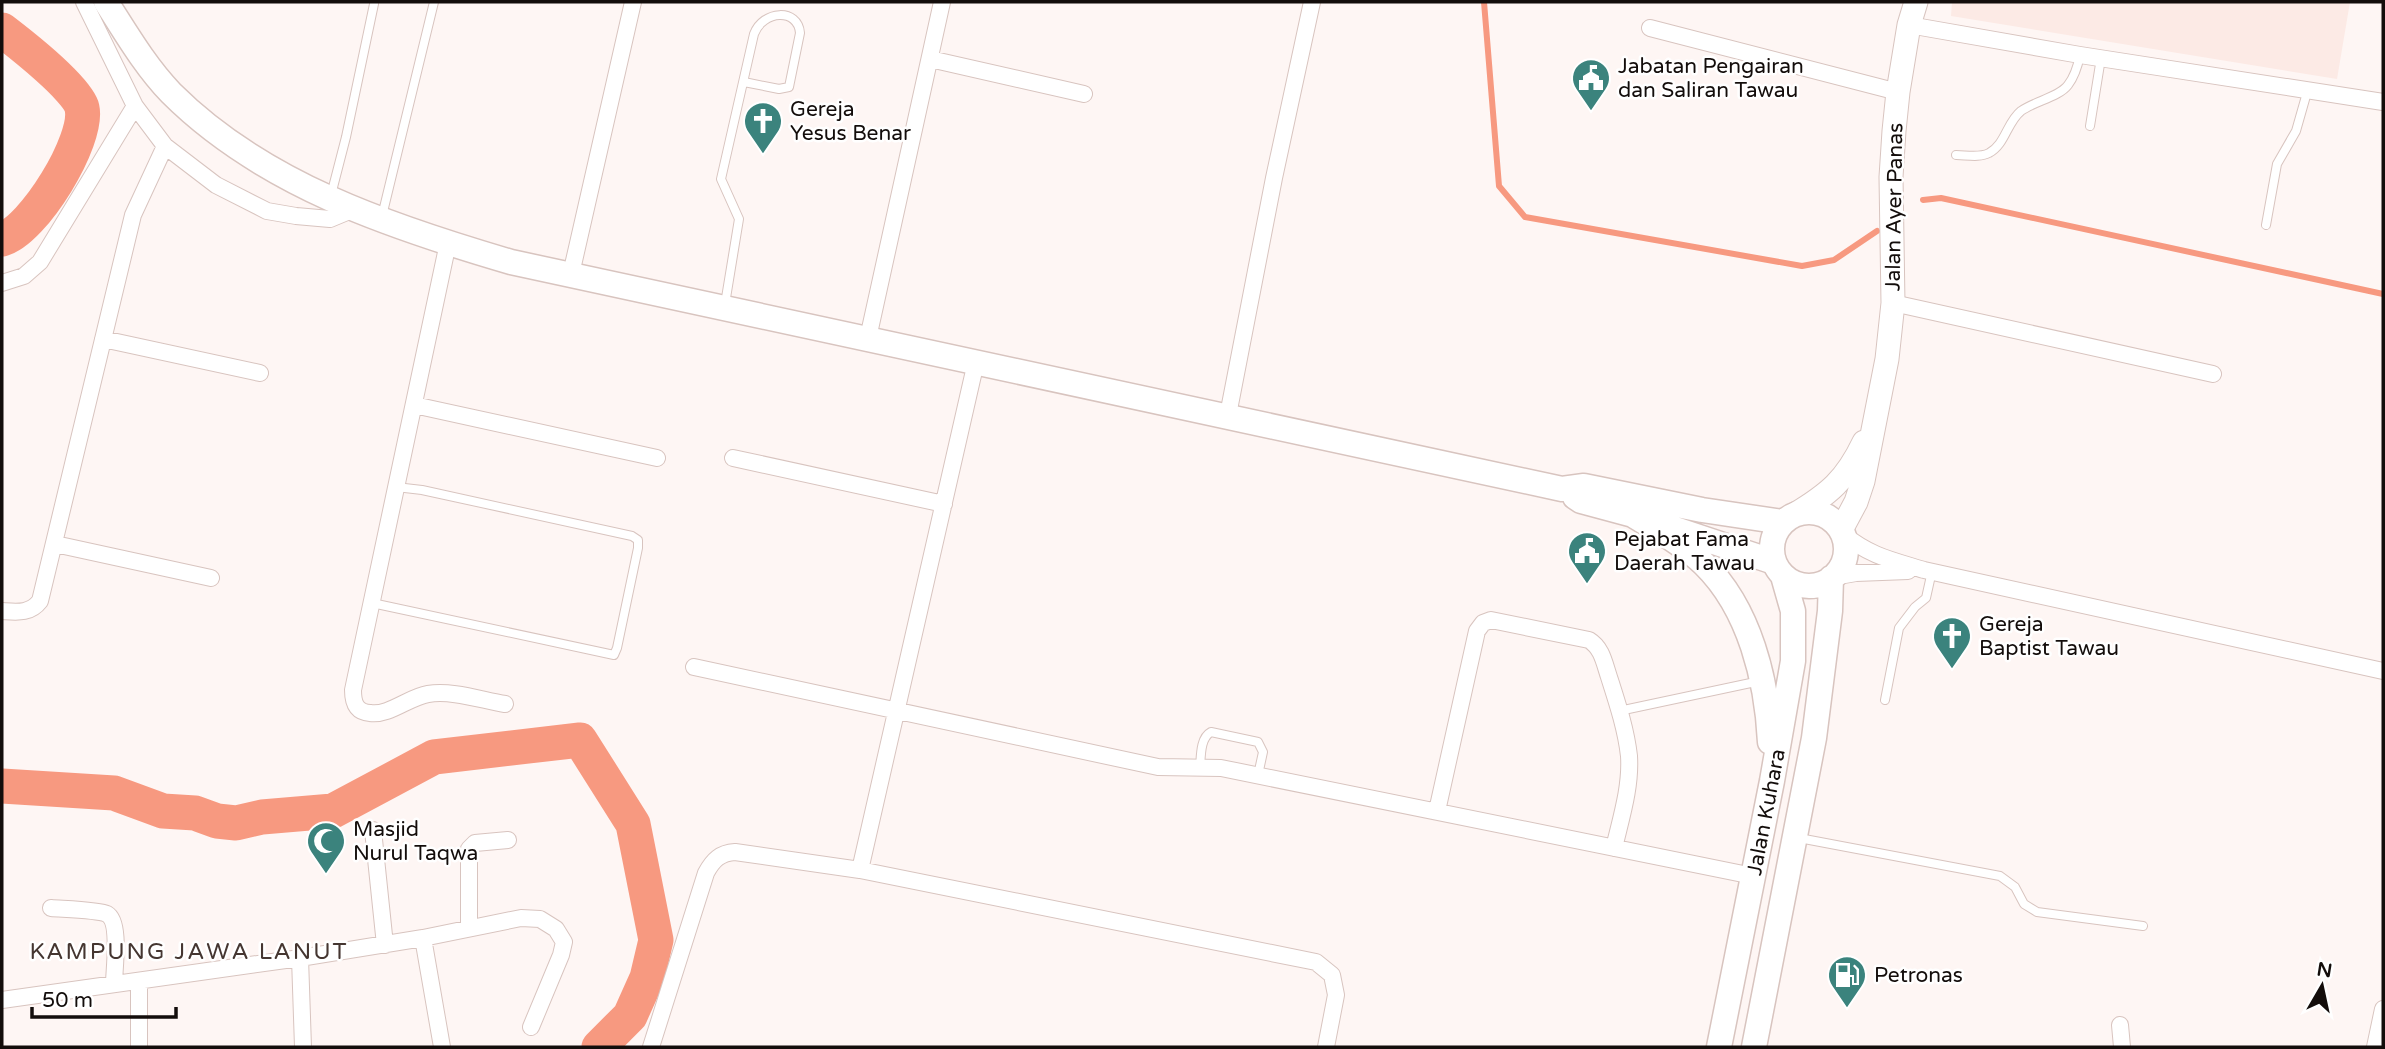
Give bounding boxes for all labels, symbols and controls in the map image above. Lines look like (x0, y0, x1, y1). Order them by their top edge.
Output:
place label: Jabatan Pengairan dan Saliran Tawau (1618, 54, 1804, 103)
public building icon: Jabatan Pengairan dan Saliran Tawau (1570, 57, 1612, 112)
place label: Gereja Yesus Benar (790, 97, 911, 146)
church icon: Gereja Yesus Benar (742, 100, 784, 155)
street label: Jalan Ayer Panas (1881, 123, 1908, 291)
place label: Pejabat Fama Daerah Tawau (1614, 527, 1755, 576)
public building icon: Pejabat Fama Daerah Tawau (1566, 530, 1608, 585)
place label: Gereja Baptist Tawau (1979, 612, 2119, 661)
church icon: Gereja Baptist Tawau (1931, 615, 1973, 670)
street label: Jalan Kuhara (1742, 747, 1791, 877)
place label: Masjid Nurul Taqwa (353, 817, 478, 866)
mosque icon: Masjid Nurul Taqwa (305, 820, 347, 875)
district label: KAMPUNG JAWA LANUT (29, 938, 349, 966)
north arrow (2287, 951, 2357, 1021)
fuel station icon: Petronas (1826, 954, 1868, 1009)
text: N (2315, 958, 2334, 982)
place label: Petronas (1874, 963, 1963, 988)
scale bar (32, 976, 175, 1020)
text: 50 m (42, 988, 93, 1013)

